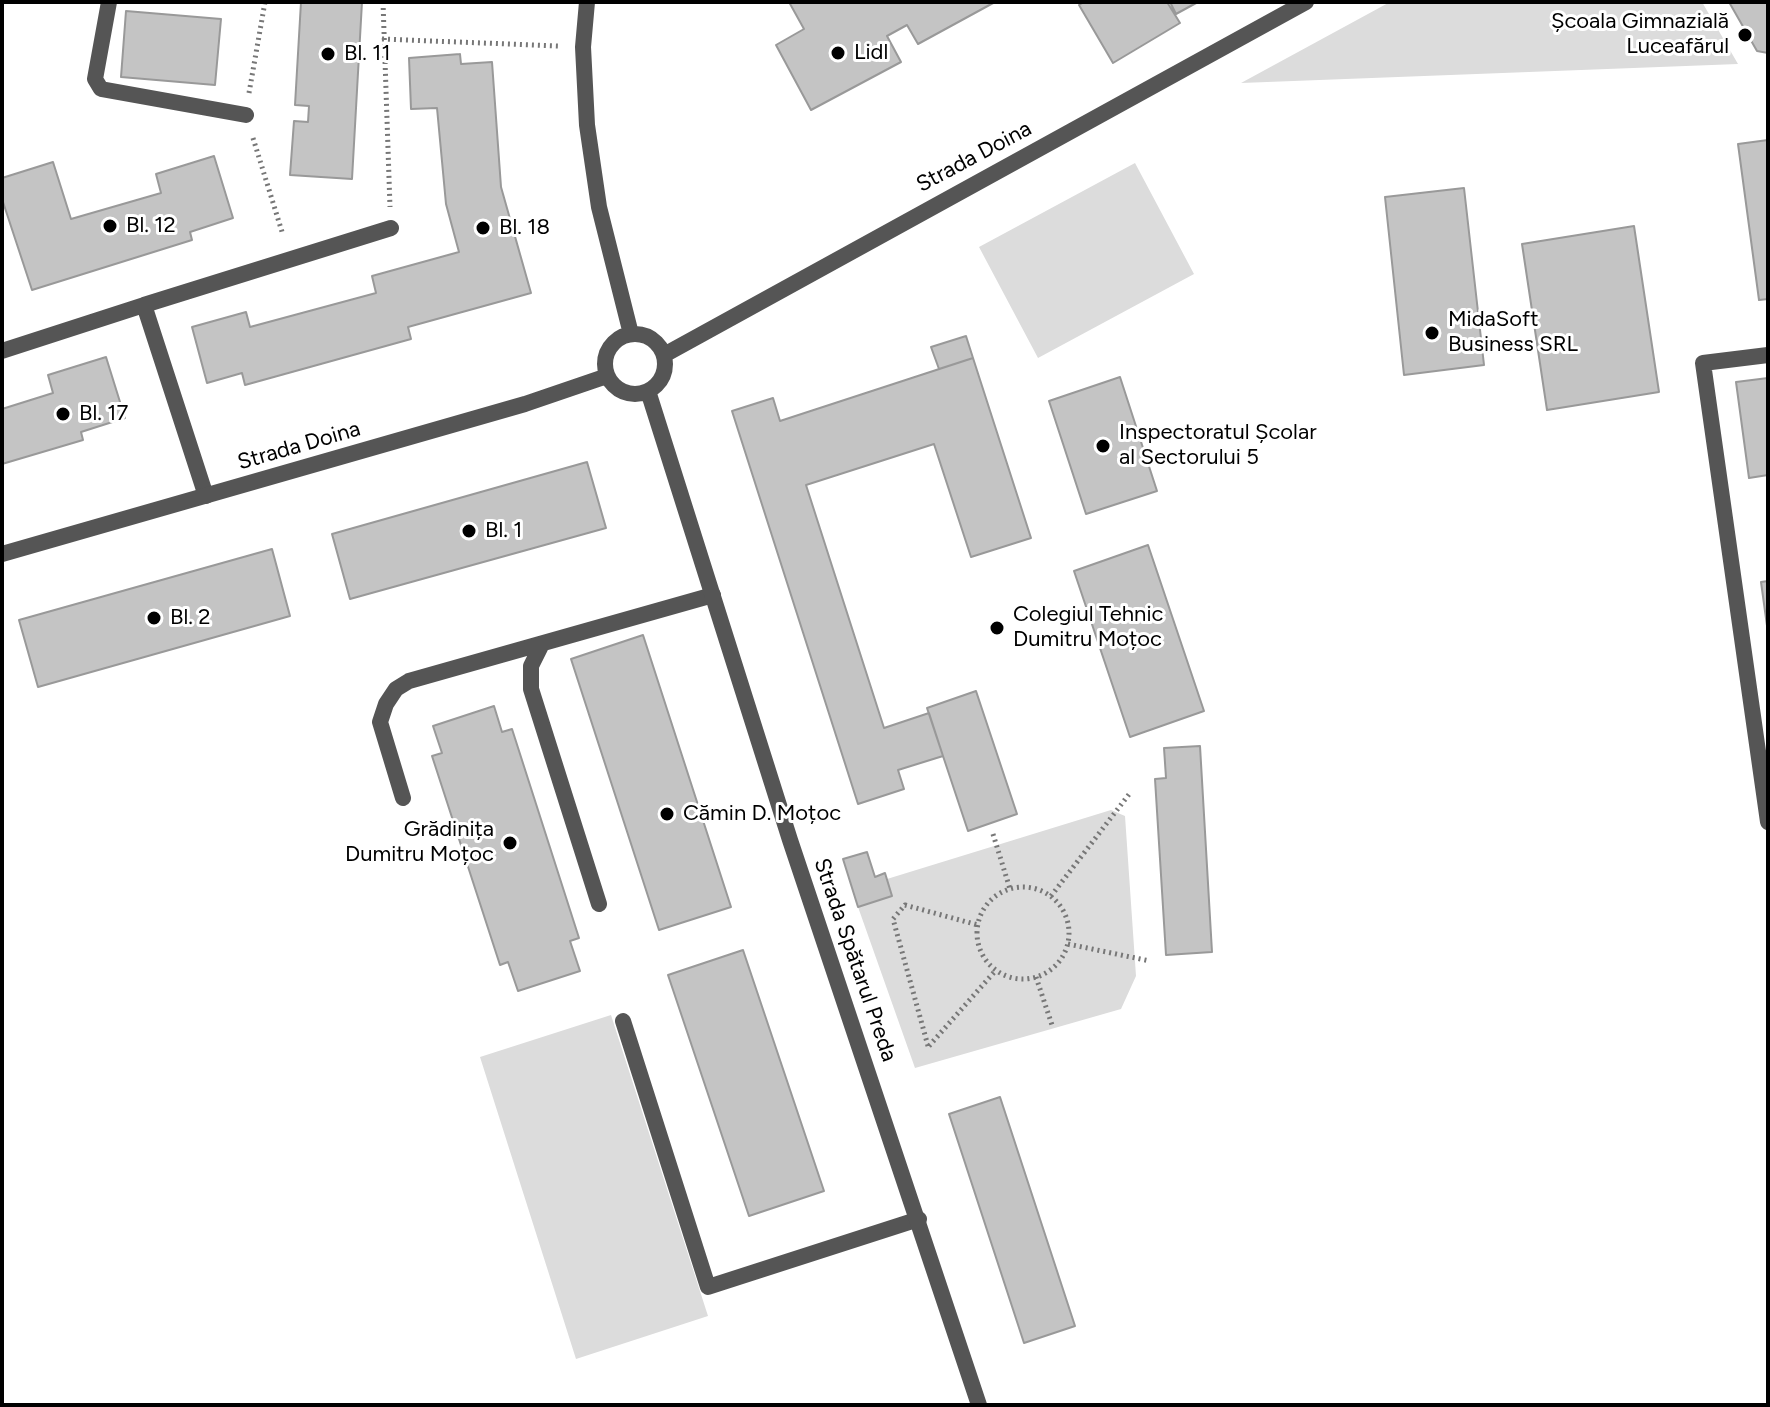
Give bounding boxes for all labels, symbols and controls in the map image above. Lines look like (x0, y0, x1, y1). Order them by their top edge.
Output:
place label: Școala Gimnazială Luceafărul (1551, 9, 1729, 60)
marker: Școala Gimnazială Luceafărul (1736, 26, 1754, 44)
place label: Lidl (854, 40, 888, 66)
place label: Bl. 11 (344, 41, 390, 67)
marker: Lidl (829, 44, 847, 62)
marker: Bl. 11 (319, 45, 337, 63)
street label: Strada Doina (912, 116, 1036, 198)
place label: Bl. 12 (126, 213, 176, 239)
place label: Bl. 18 (499, 215, 550, 241)
marker: Bl. 12 (101, 217, 119, 235)
marker: Bl. 18 (474, 219, 492, 237)
place label: MidaSoft Business SRL (1448, 307, 1578, 358)
marker: MidaSoft Business SRL (1423, 324, 1441, 342)
place label: Bl. 17 (79, 401, 128, 427)
marker: Bl. 17 (54, 405, 72, 423)
street label: Strada Doina (235, 416, 363, 476)
place label: Inspectoratul Școlar al Sectorului 5 (1119, 420, 1317, 472)
marker: Inspectoratul Școlar al Sectorului 5 (1094, 437, 1112, 455)
place label: Bl. 1 (485, 518, 522, 544)
marker: Bl. 1 (460, 522, 478, 540)
place label: Colegiul Tehnic Dumitru Moțoc (1013, 602, 1163, 654)
place label: Bl. 2 (170, 605, 211, 631)
marker: Bl. 2 (145, 609, 163, 627)
marker: Colegiul Tehnic Dumitru Moțoc (988, 619, 1006, 637)
place label: Cămin D. Moțoc (683, 801, 841, 827)
marker: Cămin D. Moțoc (658, 805, 676, 823)
place label: Grădinița Dumitru Moțoc (345, 817, 494, 868)
marker: Grădinița Dumitru Moțoc (501, 834, 519, 852)
street label: Strada Spătarul Preda (808, 855, 902, 1065)

